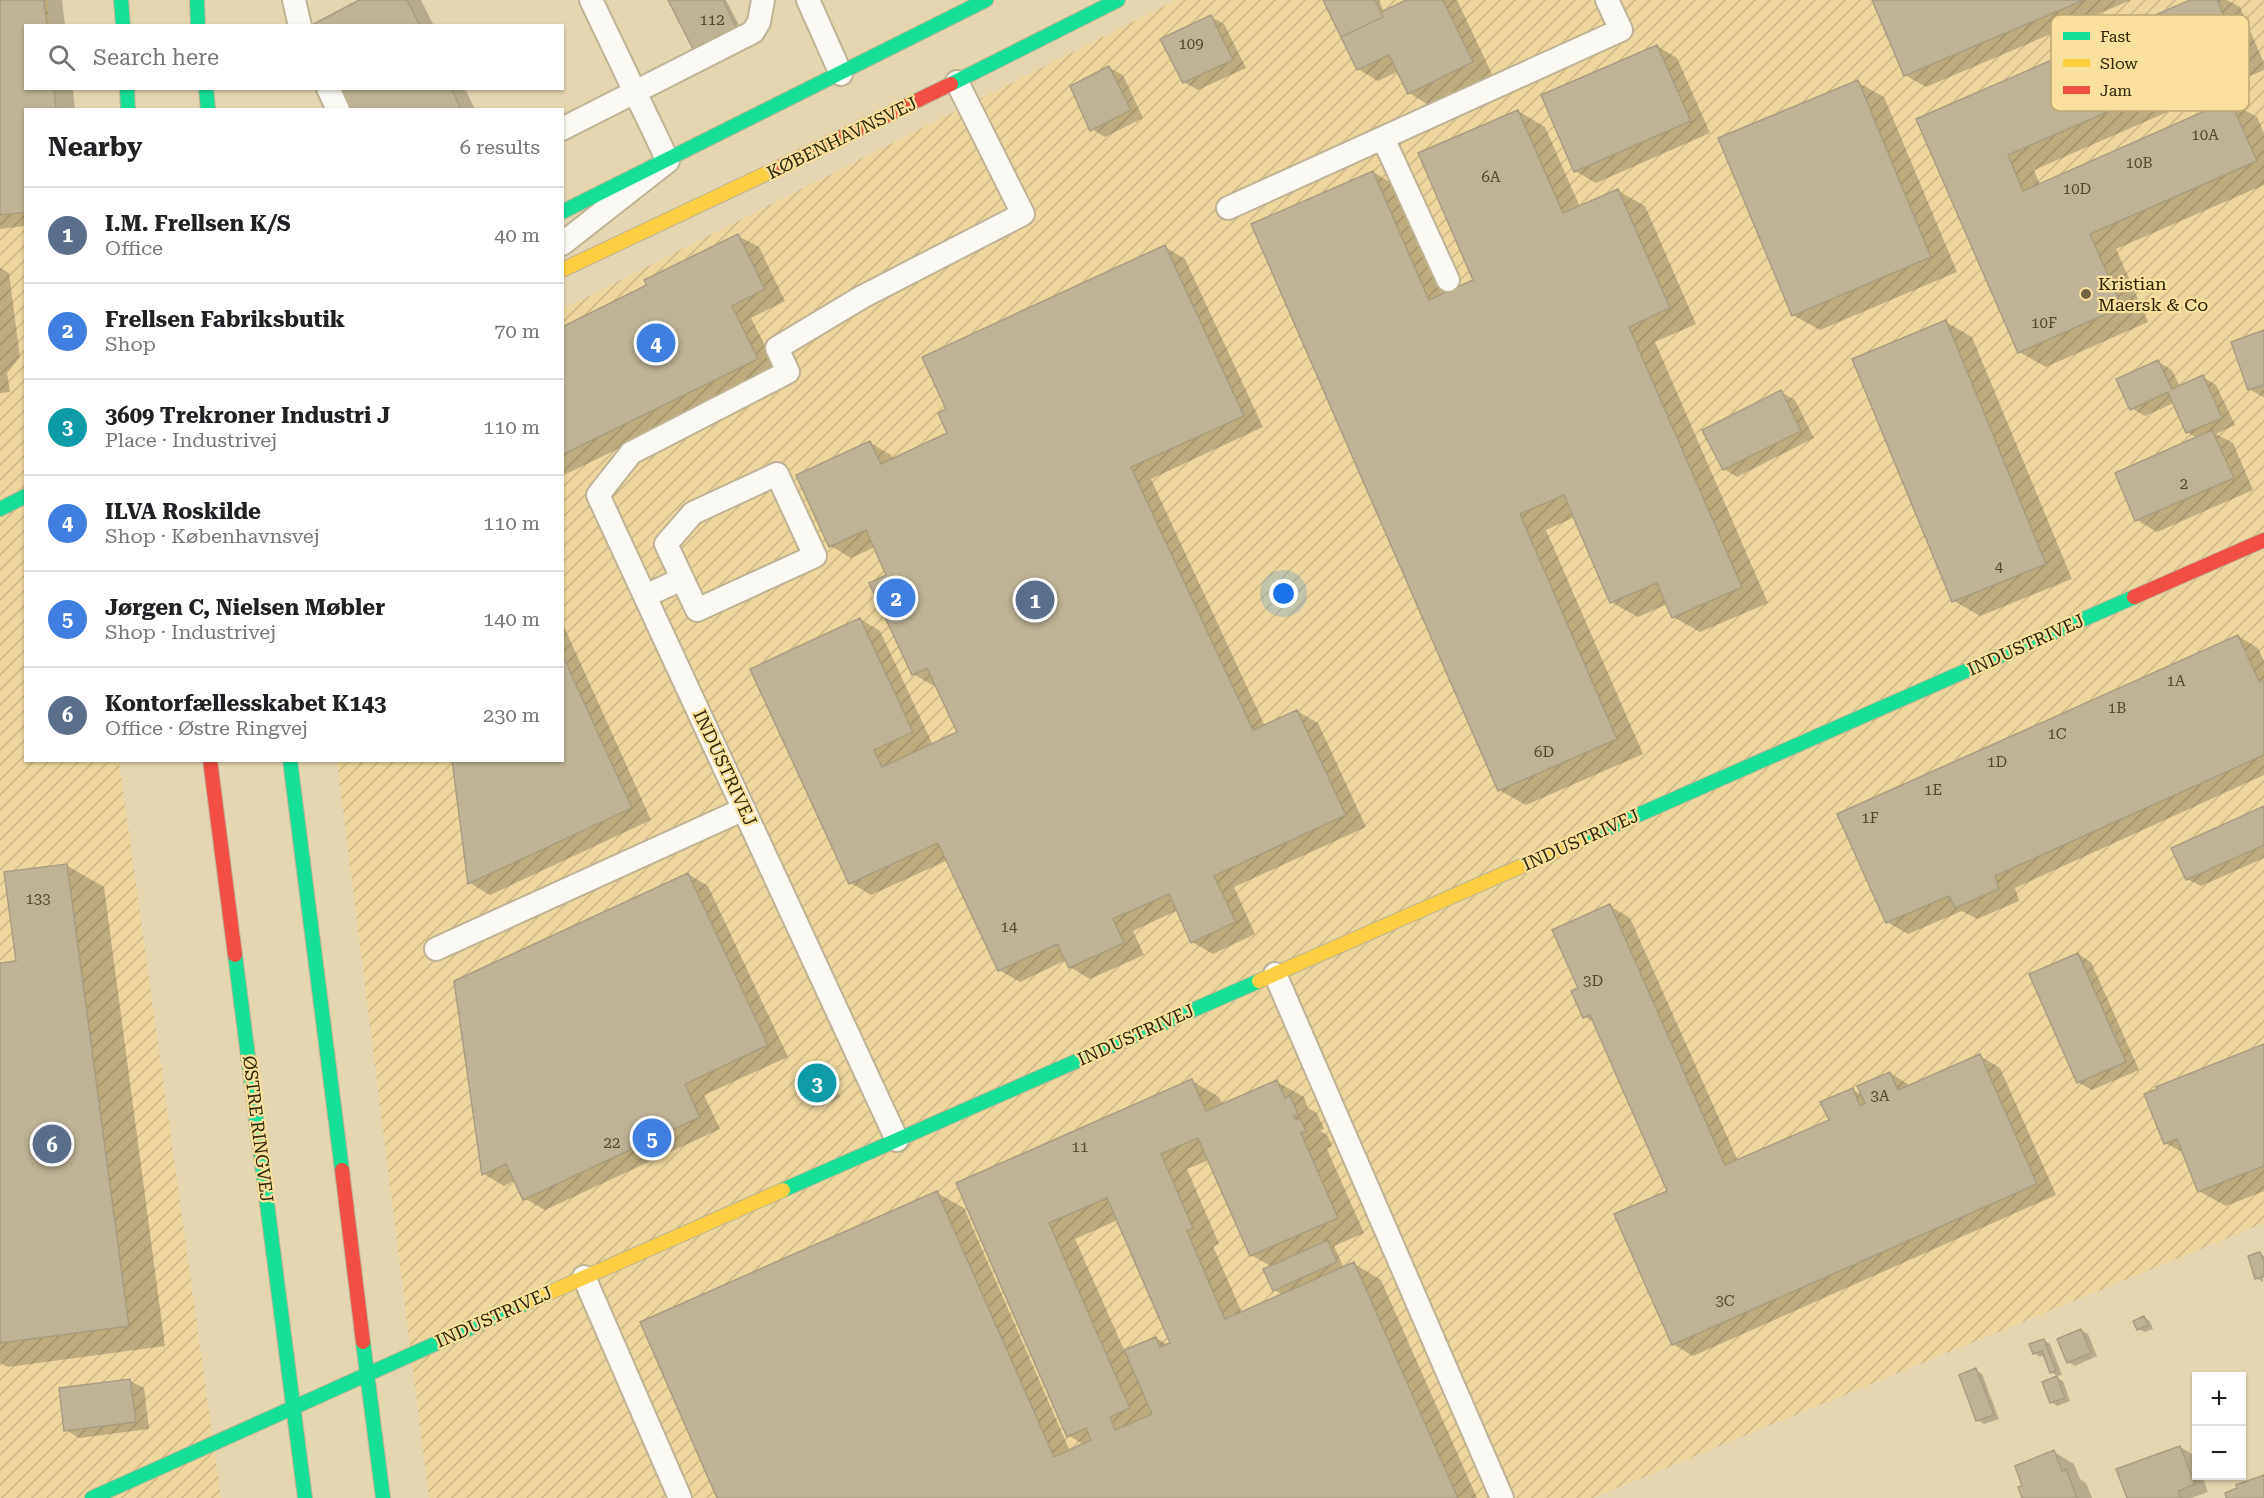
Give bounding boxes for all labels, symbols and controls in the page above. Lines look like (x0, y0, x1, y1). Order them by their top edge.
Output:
house number: 112 (699, 11, 725, 29)
legend (2051, 15, 2249, 111)
search box (24, 24, 564, 90)
text: Fast (2100, 27, 2131, 46)
house number: 109 (1178, 35, 1204, 53)
icon: search (45, 41, 78, 74)
text: Search here (93, 45, 219, 70)
text: Slow (2100, 54, 2138, 73)
text: Jam (2100, 81, 2132, 100)
street label: KØBENHAVNSVEJ (763, 92, 920, 183)
house number: 10A (2191, 126, 2219, 144)
text: Nearby (48, 132, 142, 162)
text: 6 results (460, 135, 540, 159)
house number: 10B (2126, 154, 2152, 172)
house number: 6A (1482, 168, 1501, 186)
house number: 10D (2063, 180, 2091, 198)
text: I.M. Frellsen K/S (105, 211, 291, 236)
text: 1 (62, 223, 73, 247)
text: 40 m (494, 223, 540, 247)
text: Office (105, 236, 163, 260)
place label: Kristian Maersk & Co (2098, 273, 2208, 315)
marker: Kristian Maersk & Co (2079, 287, 2093, 301)
text: Frellsen Fabriksbutik (105, 307, 345, 332)
house number: 10F (2031, 314, 2057, 332)
text: 2 (62, 319, 73, 343)
text: 70 m (494, 319, 540, 343)
pin: 4 (636, 320, 676, 366)
text: Shop (105, 332, 156, 356)
text: 3609 Trekroner Industri J (105, 403, 390, 428)
text: 3 (62, 415, 73, 439)
text: 110 m (483, 415, 540, 439)
text: Place · Industrivej (105, 428, 277, 452)
house number: 2 (2180, 475, 2188, 493)
text: ILVA Roskilde (105, 499, 261, 524)
text: 4 (62, 511, 73, 535)
text: 110 m (483, 511, 540, 535)
text: Shop · Københavnsvej (105, 524, 320, 548)
house number: 4 (1995, 558, 2004, 576)
pin: 2 (876, 576, 916, 620)
pin: 1 (1016, 578, 1054, 622)
your location (1269, 579, 1298, 608)
text: Jørgen C, Nielsen Møbler (105, 595, 385, 620)
text: 5 (62, 607, 73, 631)
text: 140 m (483, 607, 540, 631)
street label: INDUSTRIVEJ (1964, 609, 2088, 680)
text: Shop · Industrivej (105, 620, 276, 644)
house number: 1A (2167, 672, 2186, 690)
text: Kontorfællesskabet K143 (105, 691, 386, 716)
house number: 1B (2108, 699, 2126, 717)
text: 6 (62, 703, 73, 727)
text: 230 m (483, 703, 540, 727)
street label: INDUSTRIVEJ (689, 706, 762, 829)
text: Office · Østre Ringvej (105, 716, 308, 740)
house number: 1C (2047, 725, 2067, 743)
house number: 6D (1534, 743, 1554, 761)
house number: 1D (1987, 753, 2007, 771)
house number: 1E (1924, 781, 1942, 799)
street label: INDUSTRIVEJ (1519, 804, 1643, 875)
house number: 1F (1861, 809, 1879, 827)
house number: 133 (25, 890, 51, 908)
house number: 14 (1001, 918, 1018, 936)
house number: 3D (1583, 972, 1603, 990)
street label: INDUSTRIVEJ (1074, 999, 1198, 1070)
street label: ØSTRE RINGVEJ (239, 1054, 278, 1204)
pin: 3 (798, 1060, 836, 1106)
house number: 3A (1871, 1087, 1890, 1105)
pin: 5 (632, 1116, 672, 1160)
pin: 6 (32, 1122, 72, 1166)
house number: 22 (604, 1134, 620, 1152)
house number: 11 (1072, 1138, 1088, 1156)
street label: INDUSTRIVEJ (432, 1281, 556, 1352)
house number: 3C (1715, 1292, 1735, 1310)
map controls (2192, 1372, 2246, 1480)
button: + (2192, 1372, 2246, 1426)
button: − (2192, 1426, 2246, 1480)

